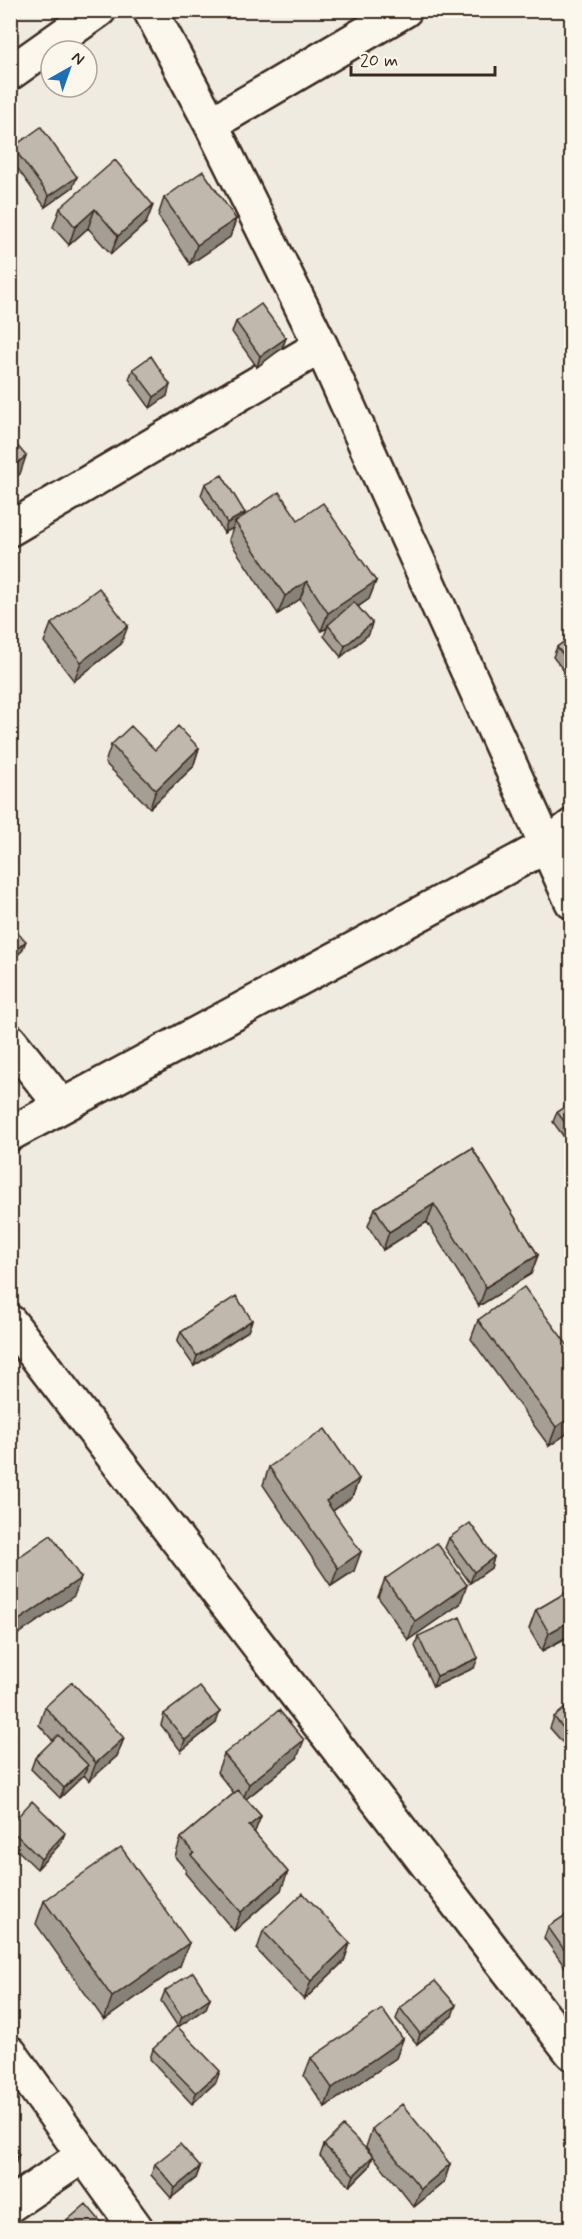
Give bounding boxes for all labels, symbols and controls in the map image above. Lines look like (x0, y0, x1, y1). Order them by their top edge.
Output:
north arrow (39, 39, 99, 99)
scale bar (351, 39, 495, 77)
text: N (67, 47, 89, 70)
text: 20 m (360, 49, 398, 73)

